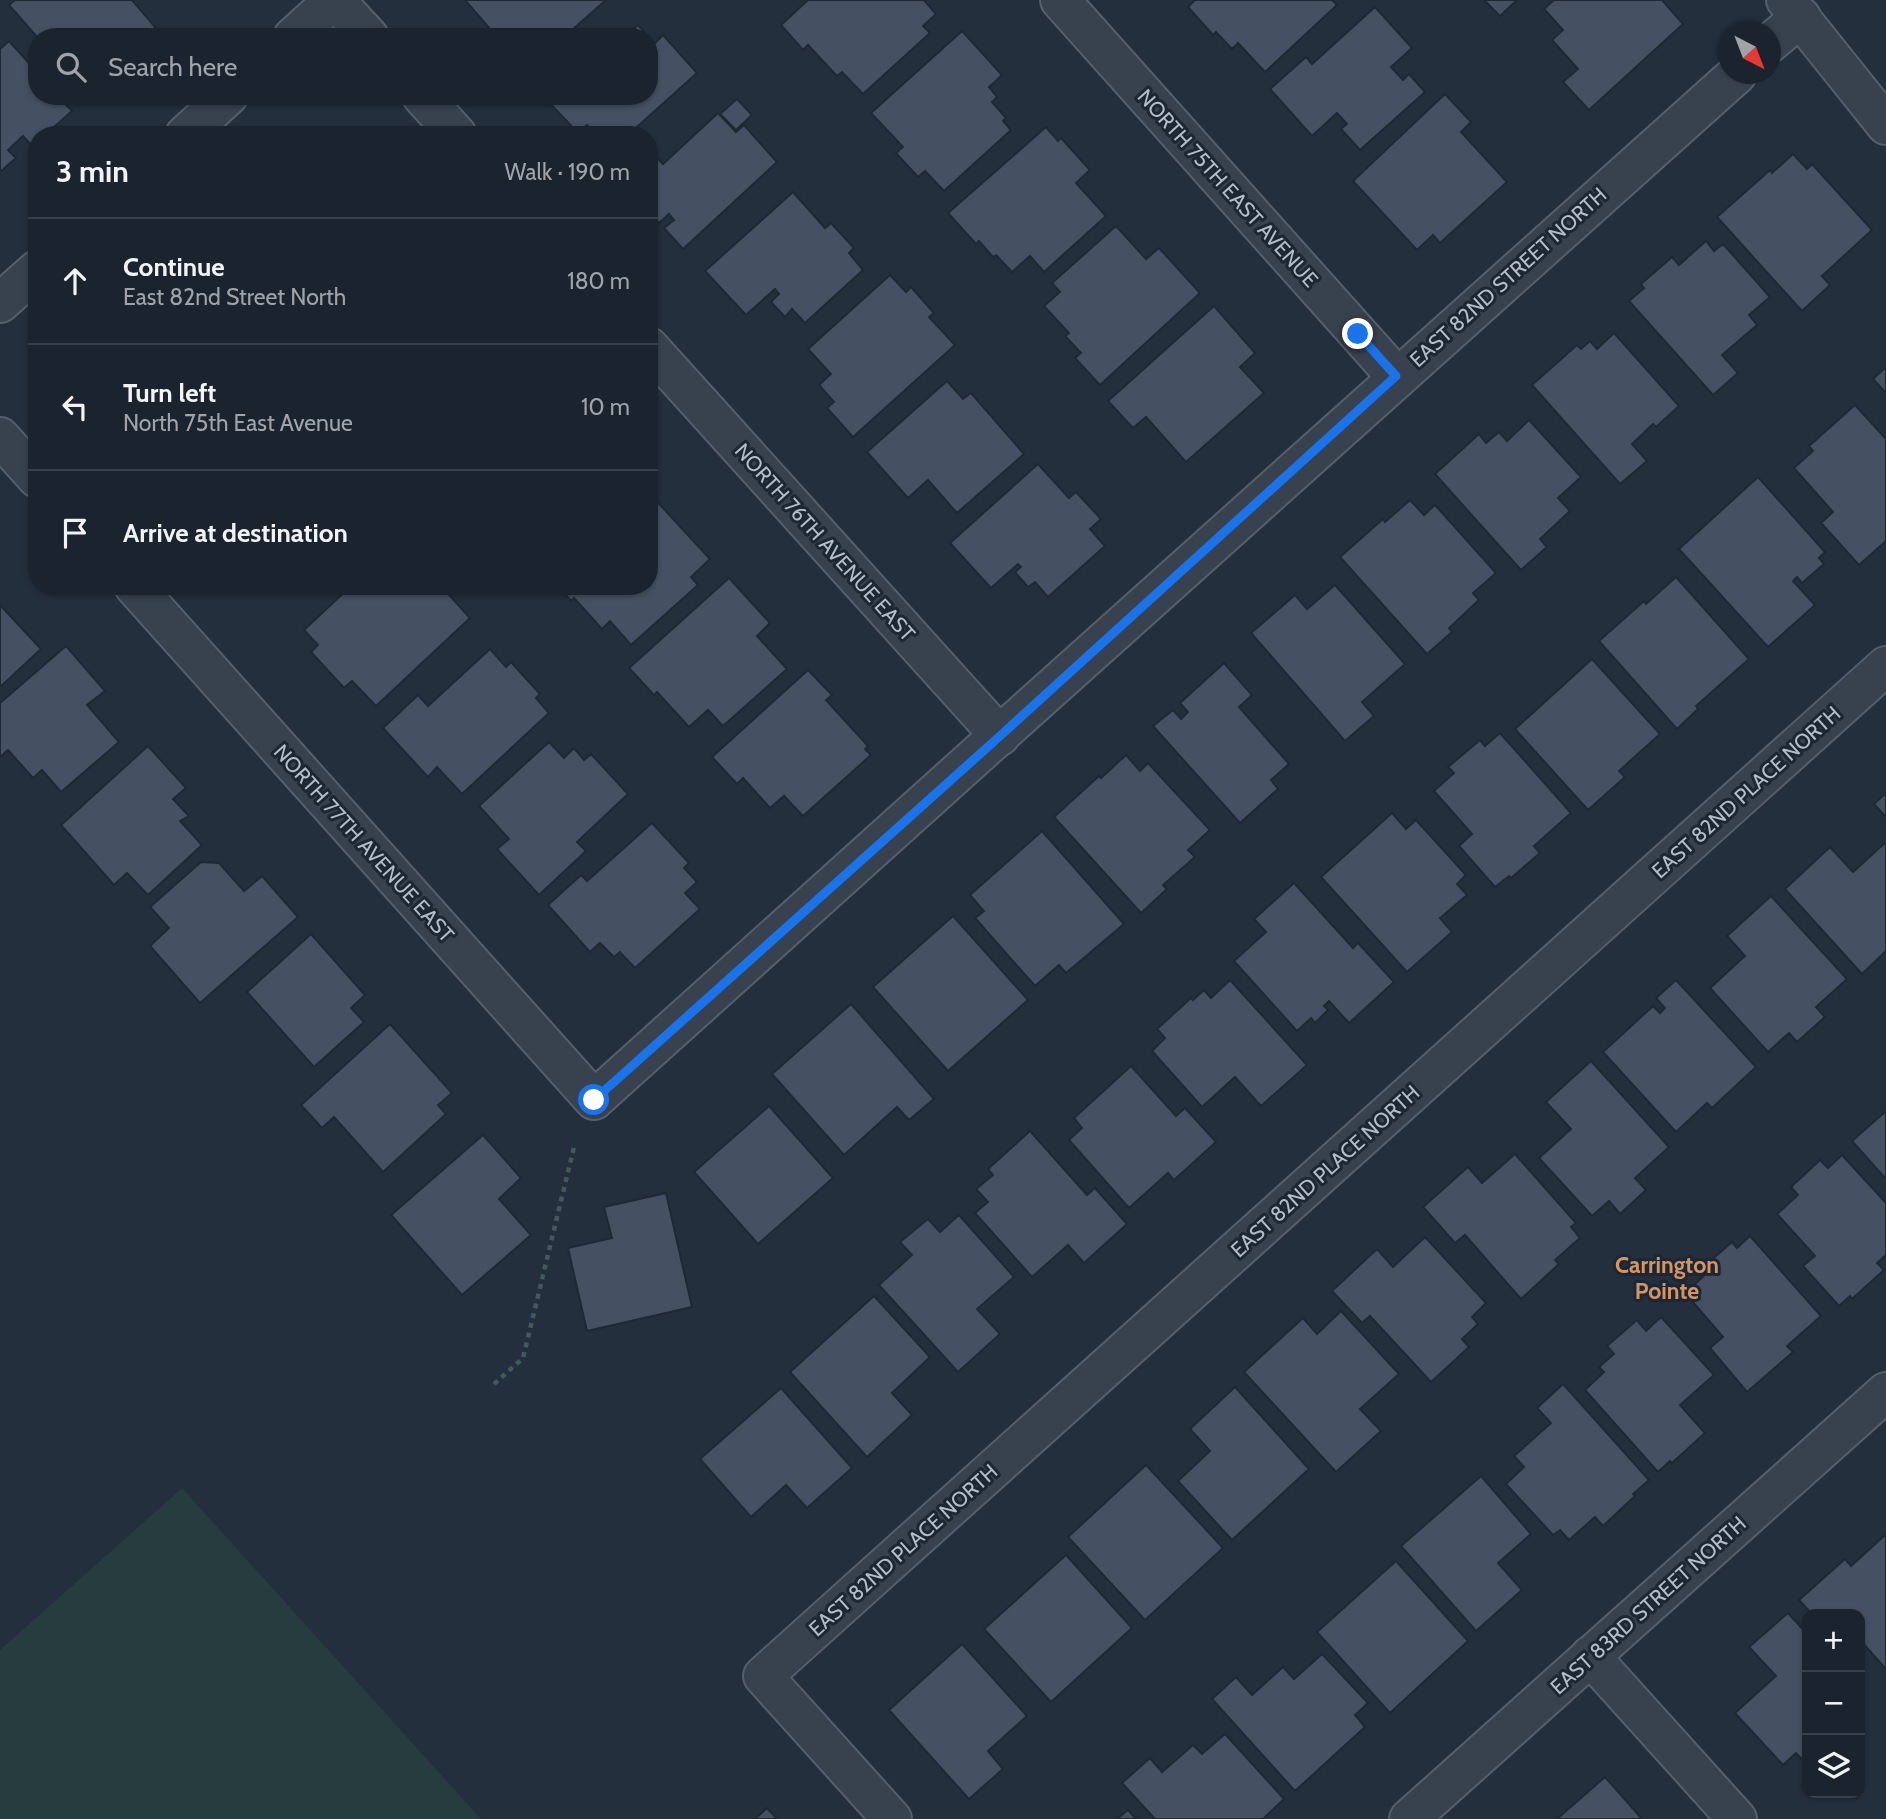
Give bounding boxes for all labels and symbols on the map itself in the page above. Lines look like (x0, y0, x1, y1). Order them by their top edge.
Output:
north arrow (1718, 21, 1781, 84)
street label: NORTH 75TH EAST AVENUE (1133, 84, 1323, 292)
street label: EAST 82ND STREET NORTH (1405, 182, 1611, 372)
route end (1342, 318, 1373, 349)
street label: NORTH 76TH AVENUE EAST (730, 438, 920, 646)
street label: EAST 82ND PLACE NORTH (1647, 701, 1845, 883)
street label: NORTH 77TH AVENUE EAST (269, 739, 459, 947)
street label: EAST 82ND PLACE NORTH (1226, 1080, 1424, 1262)
route start (578, 1084, 609, 1115)
district label: Carrington Pointe (1615, 1251, 1719, 1305)
street label: EAST 82ND PLACE NORTH (804, 1459, 1002, 1641)
street label: EAST 83RD STREET NORTH (1545, 1511, 1751, 1699)

